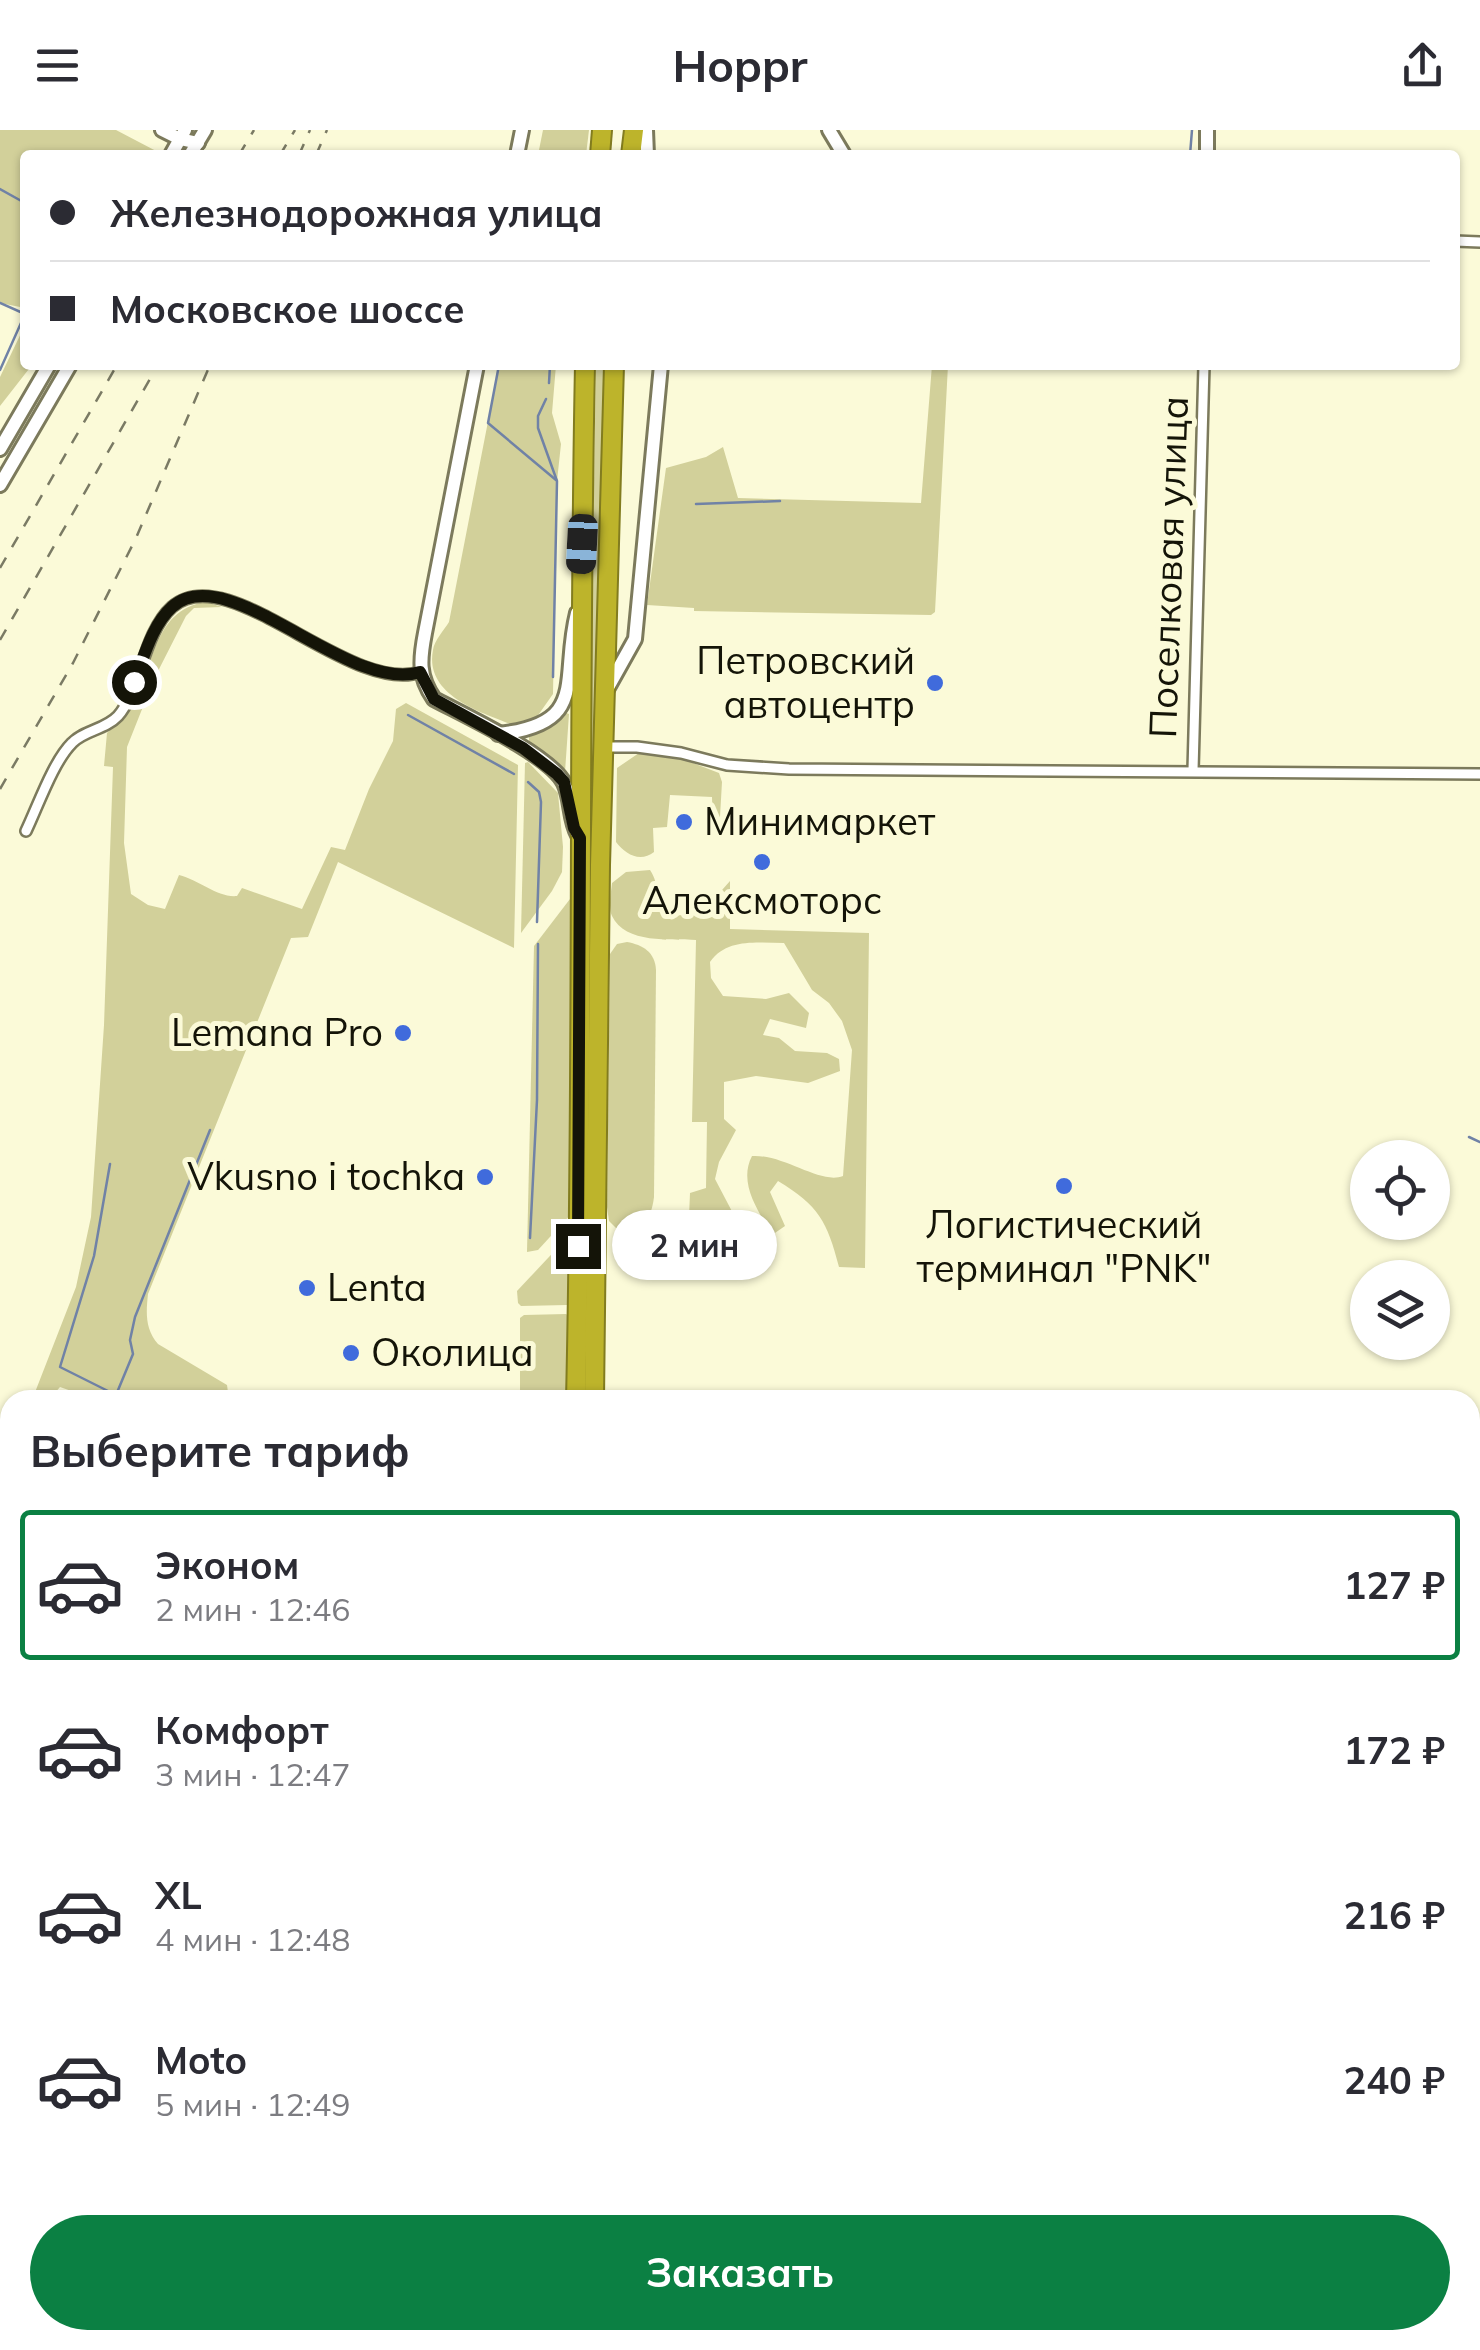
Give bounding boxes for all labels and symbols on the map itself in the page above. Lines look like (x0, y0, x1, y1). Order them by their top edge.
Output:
street label: Поселковая улица (1138, 395, 1198, 739)
car (565, 513, 599, 575)
place label: Петровский автоцентр (696, 636, 915, 728)
route start (112, 660, 157, 705)
marker: Петровский автоцентр (924, 672, 946, 694)
place label: Минимаркет (704, 797, 936, 845)
marker: Минимаркет (673, 811, 695, 833)
marker: Алексмоторс (751, 851, 773, 873)
place label: Алексмоторс (642, 876, 882, 924)
place label: Lemana Pro (171, 1008, 383, 1056)
marker: Lemana Pro (392, 1022, 414, 1044)
place label: Vkusno i tochka (187, 1152, 465, 1200)
marker: Vkusno i tochka (474, 1166, 496, 1188)
marker: Логистический терминал "PNK" (1053, 1175, 1075, 1197)
place label: Логистический терминал "PNK" (917, 1200, 1211, 1292)
callout: 2 мин (613, 1211, 778, 1281)
route end (556, 1224, 601, 1269)
place label: Lenta (327, 1263, 427, 1311)
marker: Lenta (296, 1277, 318, 1299)
place label: Околица (371, 1328, 534, 1376)
marker: Околица (340, 1342, 362, 1364)

